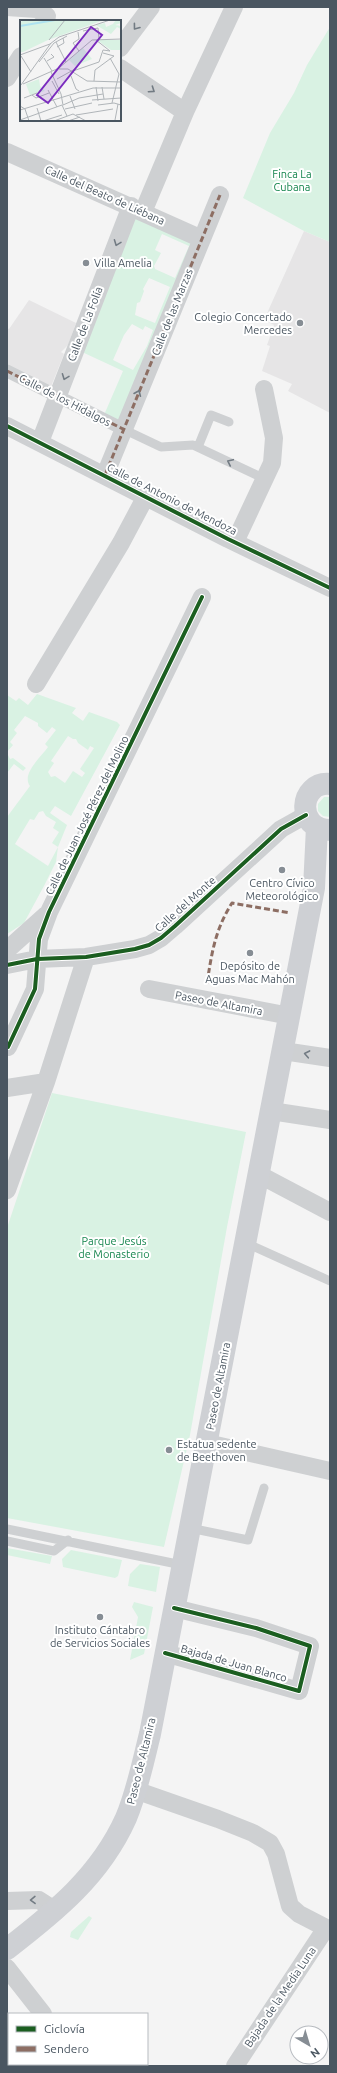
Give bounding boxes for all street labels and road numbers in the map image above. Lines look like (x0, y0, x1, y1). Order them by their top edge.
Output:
street label: Calle del Beato de Liébana (43, 163, 167, 227)
street label: Calle de las Marzas (149, 267, 195, 357)
street label: Calle de La Folía (65, 285, 105, 363)
street label: Calle de los Hidalgos (17, 372, 113, 428)
street label: Calle de Antonio de Mendoza (105, 461, 239, 537)
street label: Calle de Juan José Pérez del Molino (43, 733, 131, 897)
street label: Calle del Monte (152, 874, 218, 934)
street label: Paseo de Altamira (174, 989, 264, 1017)
street label: Paseo de Altamira (204, 1341, 232, 1431)
street label: Bajada de Juan Blanco (179, 1642, 289, 1684)
street label: Paseo de Altamira (124, 1716, 158, 1806)
street label: Bajada de la Media Luna (242, 1945, 318, 2049)

